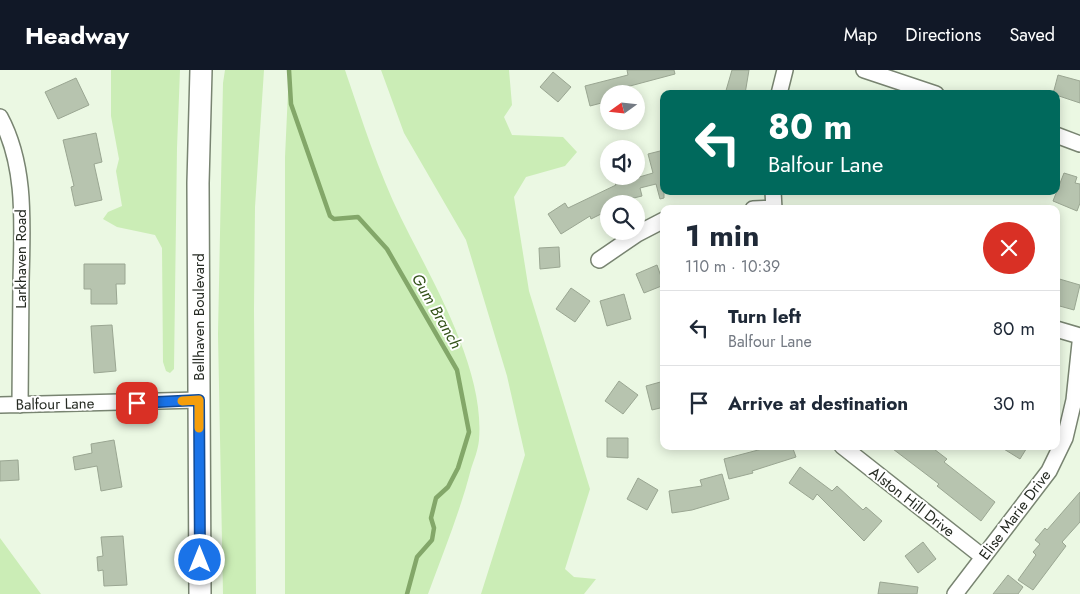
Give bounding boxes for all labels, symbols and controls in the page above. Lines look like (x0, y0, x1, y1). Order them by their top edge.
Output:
text: Headway (25, 18, 129, 53)
text: Map (844, 22, 877, 48)
text: Directions (905, 22, 981, 48)
text: Saved (1009, 22, 1055, 48)
north arrow (600, 85, 645, 130)
map controls (600, 85, 645, 240)
text: 80 m (768, 102, 852, 152)
icon: left (685, 110, 750, 175)
button: sound (600, 140, 645, 185)
text: Balfour Lane (768, 148, 883, 180)
button: search (600, 195, 645, 240)
street label: Larkhaven Road (10, 209, 32, 309)
text: 1 min (685, 214, 759, 257)
button: close (983, 222, 1035, 274)
street label: Bellhaven Boulevard (188, 253, 210, 381)
text: 110 m · 10:39 (685, 255, 780, 278)
water label: Gum Branch (406, 269, 468, 353)
text: Turn left (728, 303, 801, 330)
icon: left (685, 314, 713, 342)
text: 80 m (993, 315, 1035, 342)
text: Balfour Lane (728, 330, 812, 353)
pin (116, 382, 158, 424)
icon: arrive (123, 389, 151, 417)
icon: arrive (685, 389, 713, 417)
text: Arrive at destination (728, 390, 908, 417)
text: 30 m (993, 390, 1035, 417)
street label: Balfour Lane (16, 392, 95, 416)
street label: Alston Hill Drive (865, 462, 960, 543)
street label: Elise Marie Drive (974, 465, 1056, 565)
position arrow (173, 533, 225, 585)

